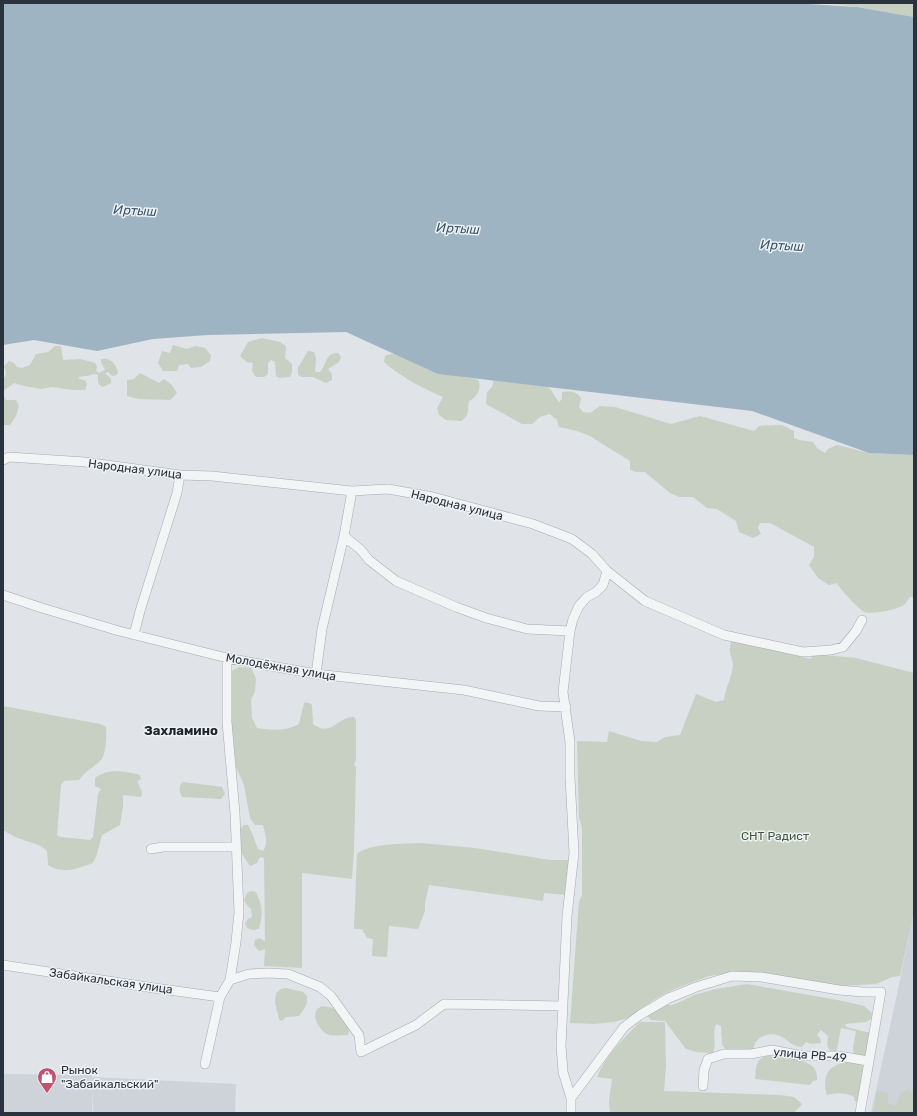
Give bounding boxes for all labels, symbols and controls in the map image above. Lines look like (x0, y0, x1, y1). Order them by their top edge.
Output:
water label: Иртыш (113, 202, 157, 219)
water label: Иртыш (436, 220, 480, 237)
water label: Иртыш (760, 237, 804, 254)
street label: Народная улица (87, 456, 183, 482)
street label: Народная улица (410, 487, 504, 523)
street label: Молодёжная улица (225, 650, 337, 684)
district label: Захламино (144, 723, 218, 738)
park label: СНТ Радист (741, 829, 809, 843)
street label: Забайкальская улица (48, 965, 174, 997)
street label: улица РВ-49 (773, 1045, 847, 1065)
place label: Рынок "Забайкальский" (61, 1063, 159, 1091)
shop icon: Рынок "Забайкальский" (36, 1066, 58, 1094)

